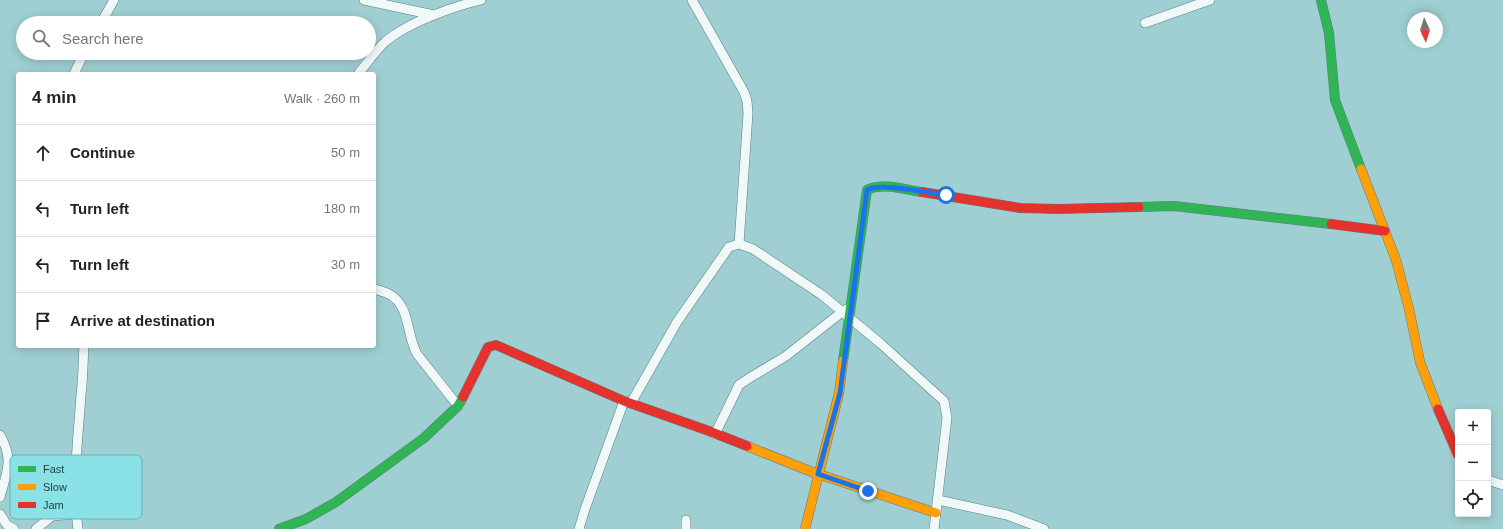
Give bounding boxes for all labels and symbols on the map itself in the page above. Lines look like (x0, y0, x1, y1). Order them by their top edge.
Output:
north arrow (1407, 12, 1443, 48)
route start (937, 186, 955, 204)
legend (10, 455, 142, 519)
text: Fast (43, 463, 64, 475)
text: Slow (43, 481, 67, 493)
route end (859, 482, 877, 500)
text: Jam (43, 499, 64, 511)

